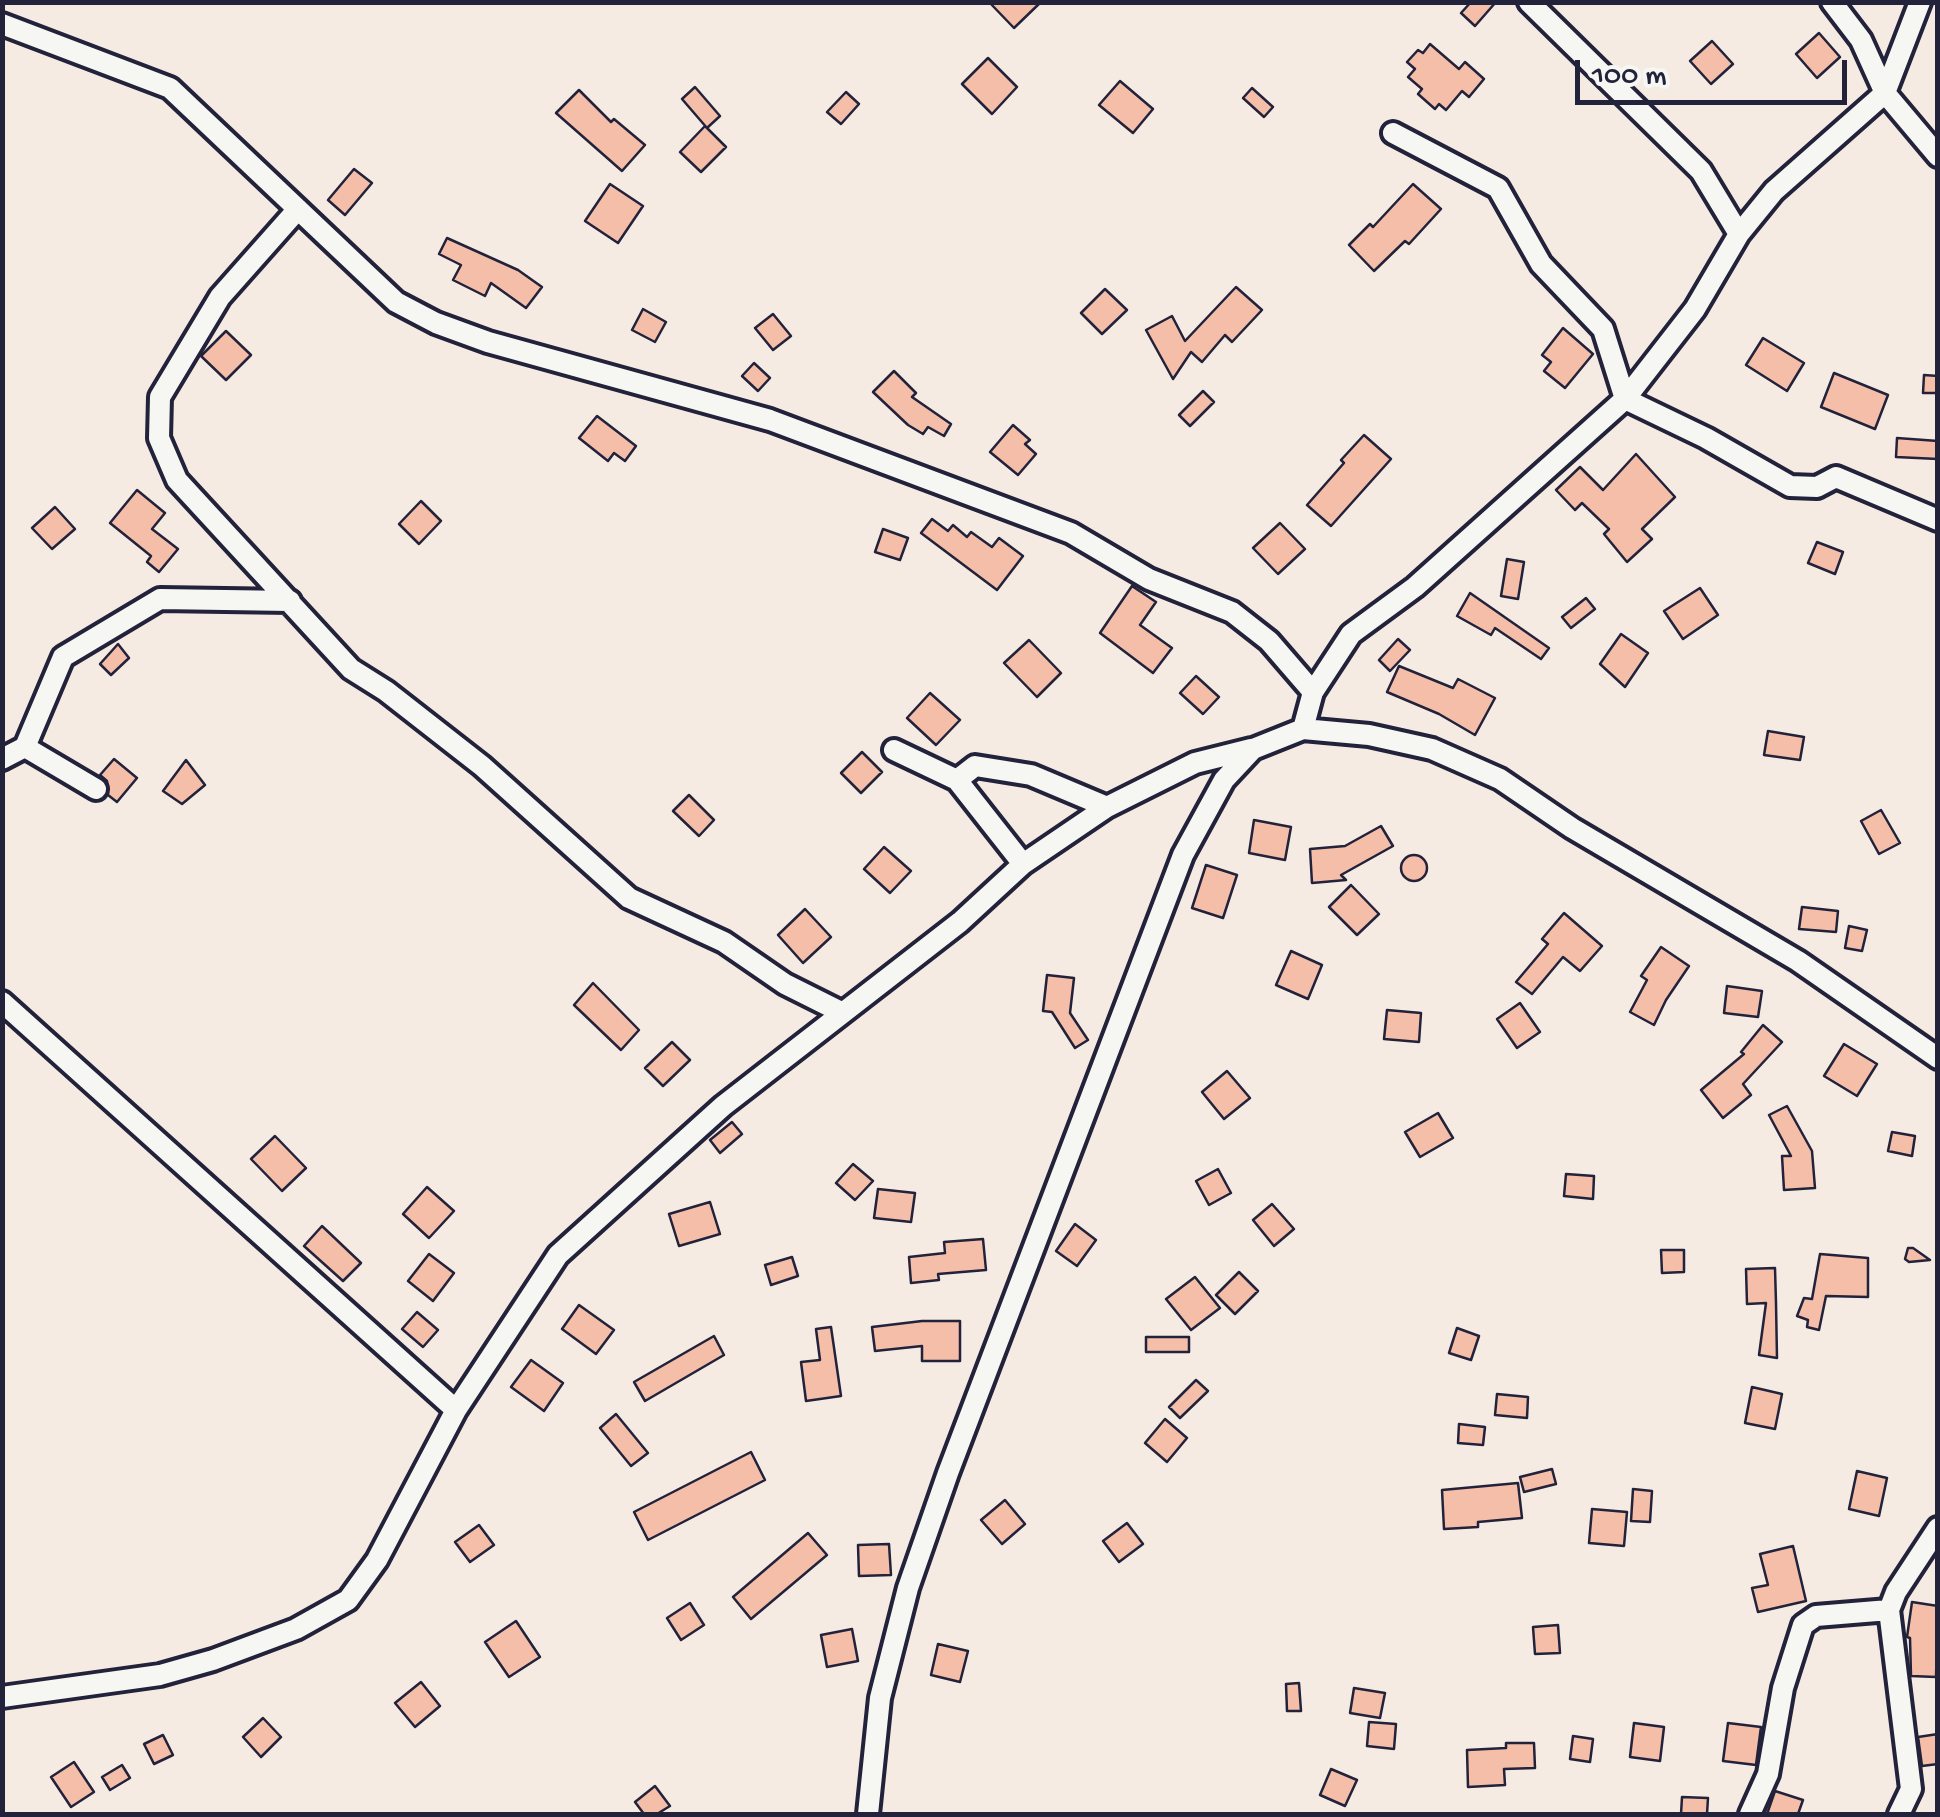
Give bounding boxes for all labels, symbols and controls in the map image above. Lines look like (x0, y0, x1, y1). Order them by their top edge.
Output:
scale bar (1580, 40, 1852, 102)
text: 100 m (1592, 60, 1667, 95)

